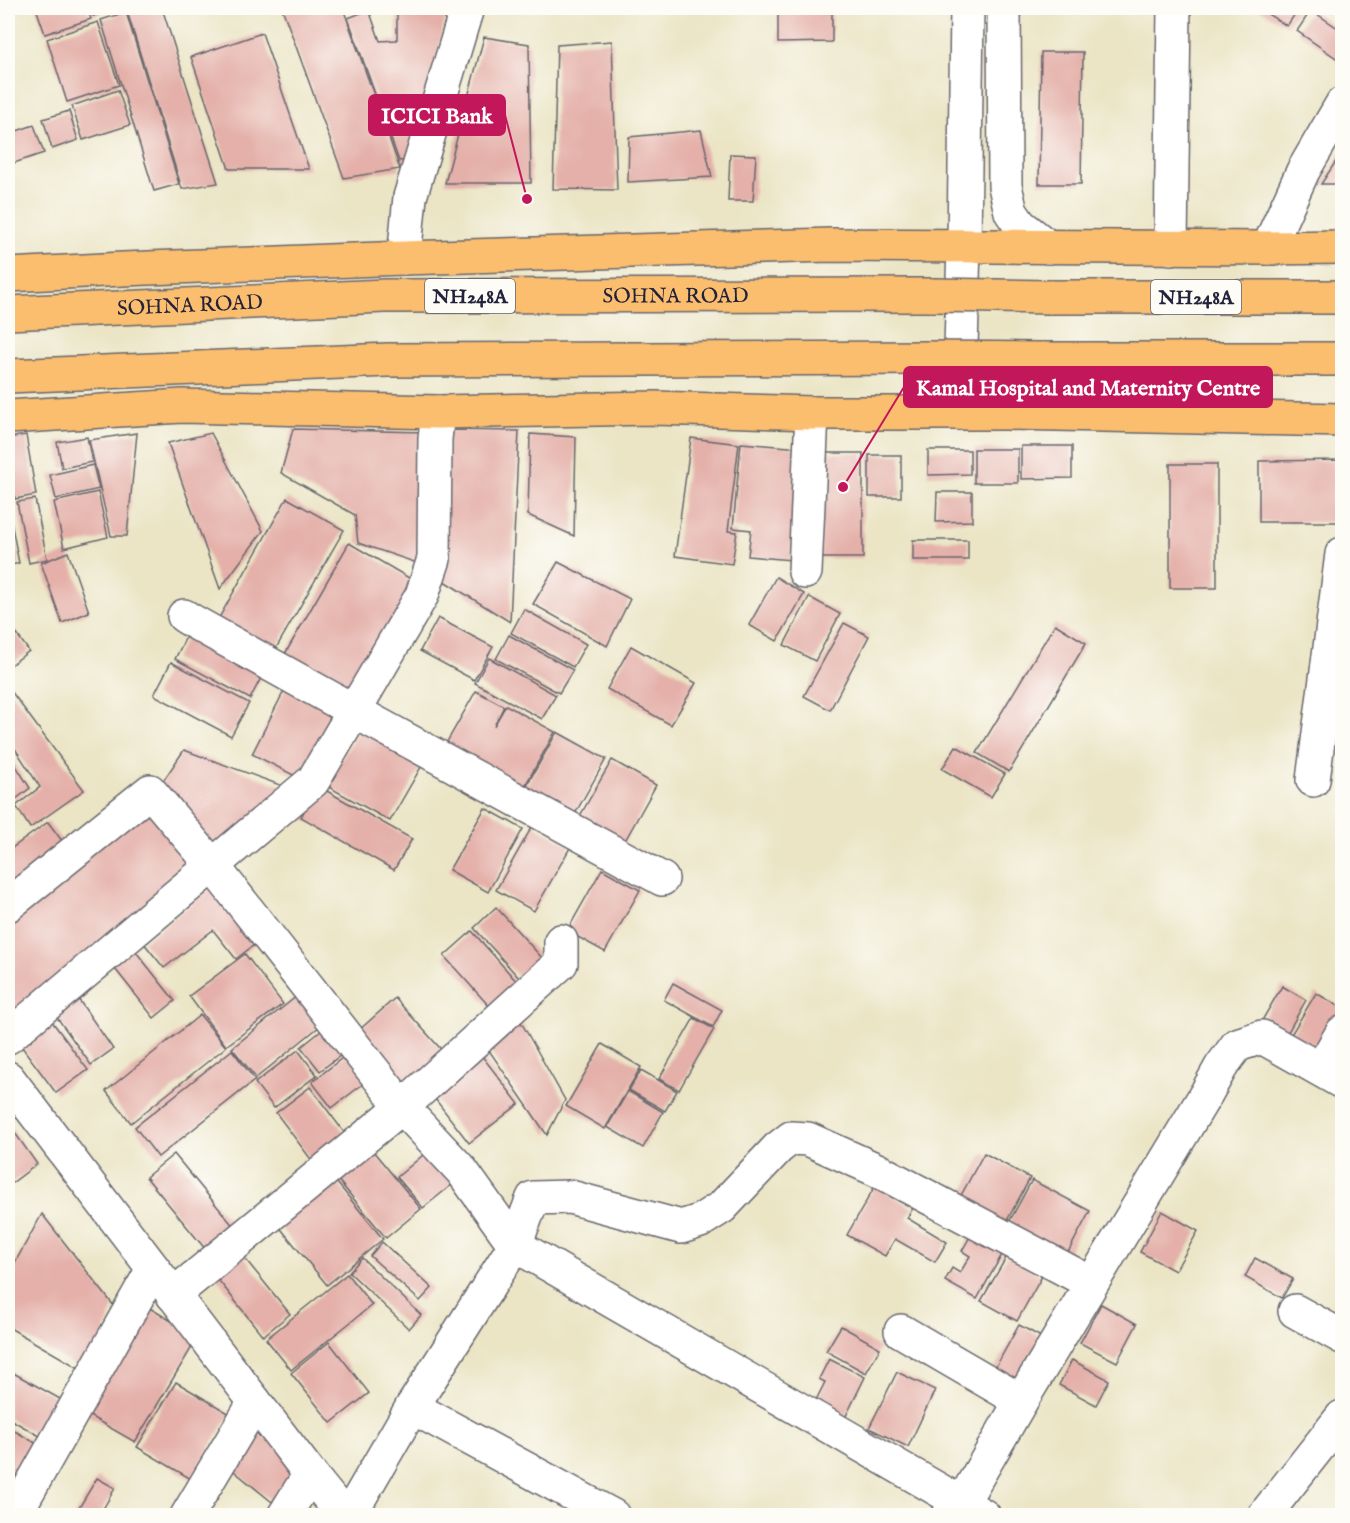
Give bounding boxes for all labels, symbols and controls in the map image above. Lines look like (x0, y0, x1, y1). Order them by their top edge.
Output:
callout: ICICI Bank (369, 95, 505, 135)
text: ICICI Bank (381, 103, 494, 131)
road number: NH248A (425, 279, 515, 313)
road number: NH248A (1151, 280, 1241, 314)
street label: SOHNA ROAD (603, 283, 749, 311)
street label: SOHNA ROAD (116, 289, 263, 323)
callout: Kamal Hospital and Maternity Centre (904, 367, 1272, 407)
text: Kamal Hospital and Maternity Centre (916, 375, 1260, 403)

